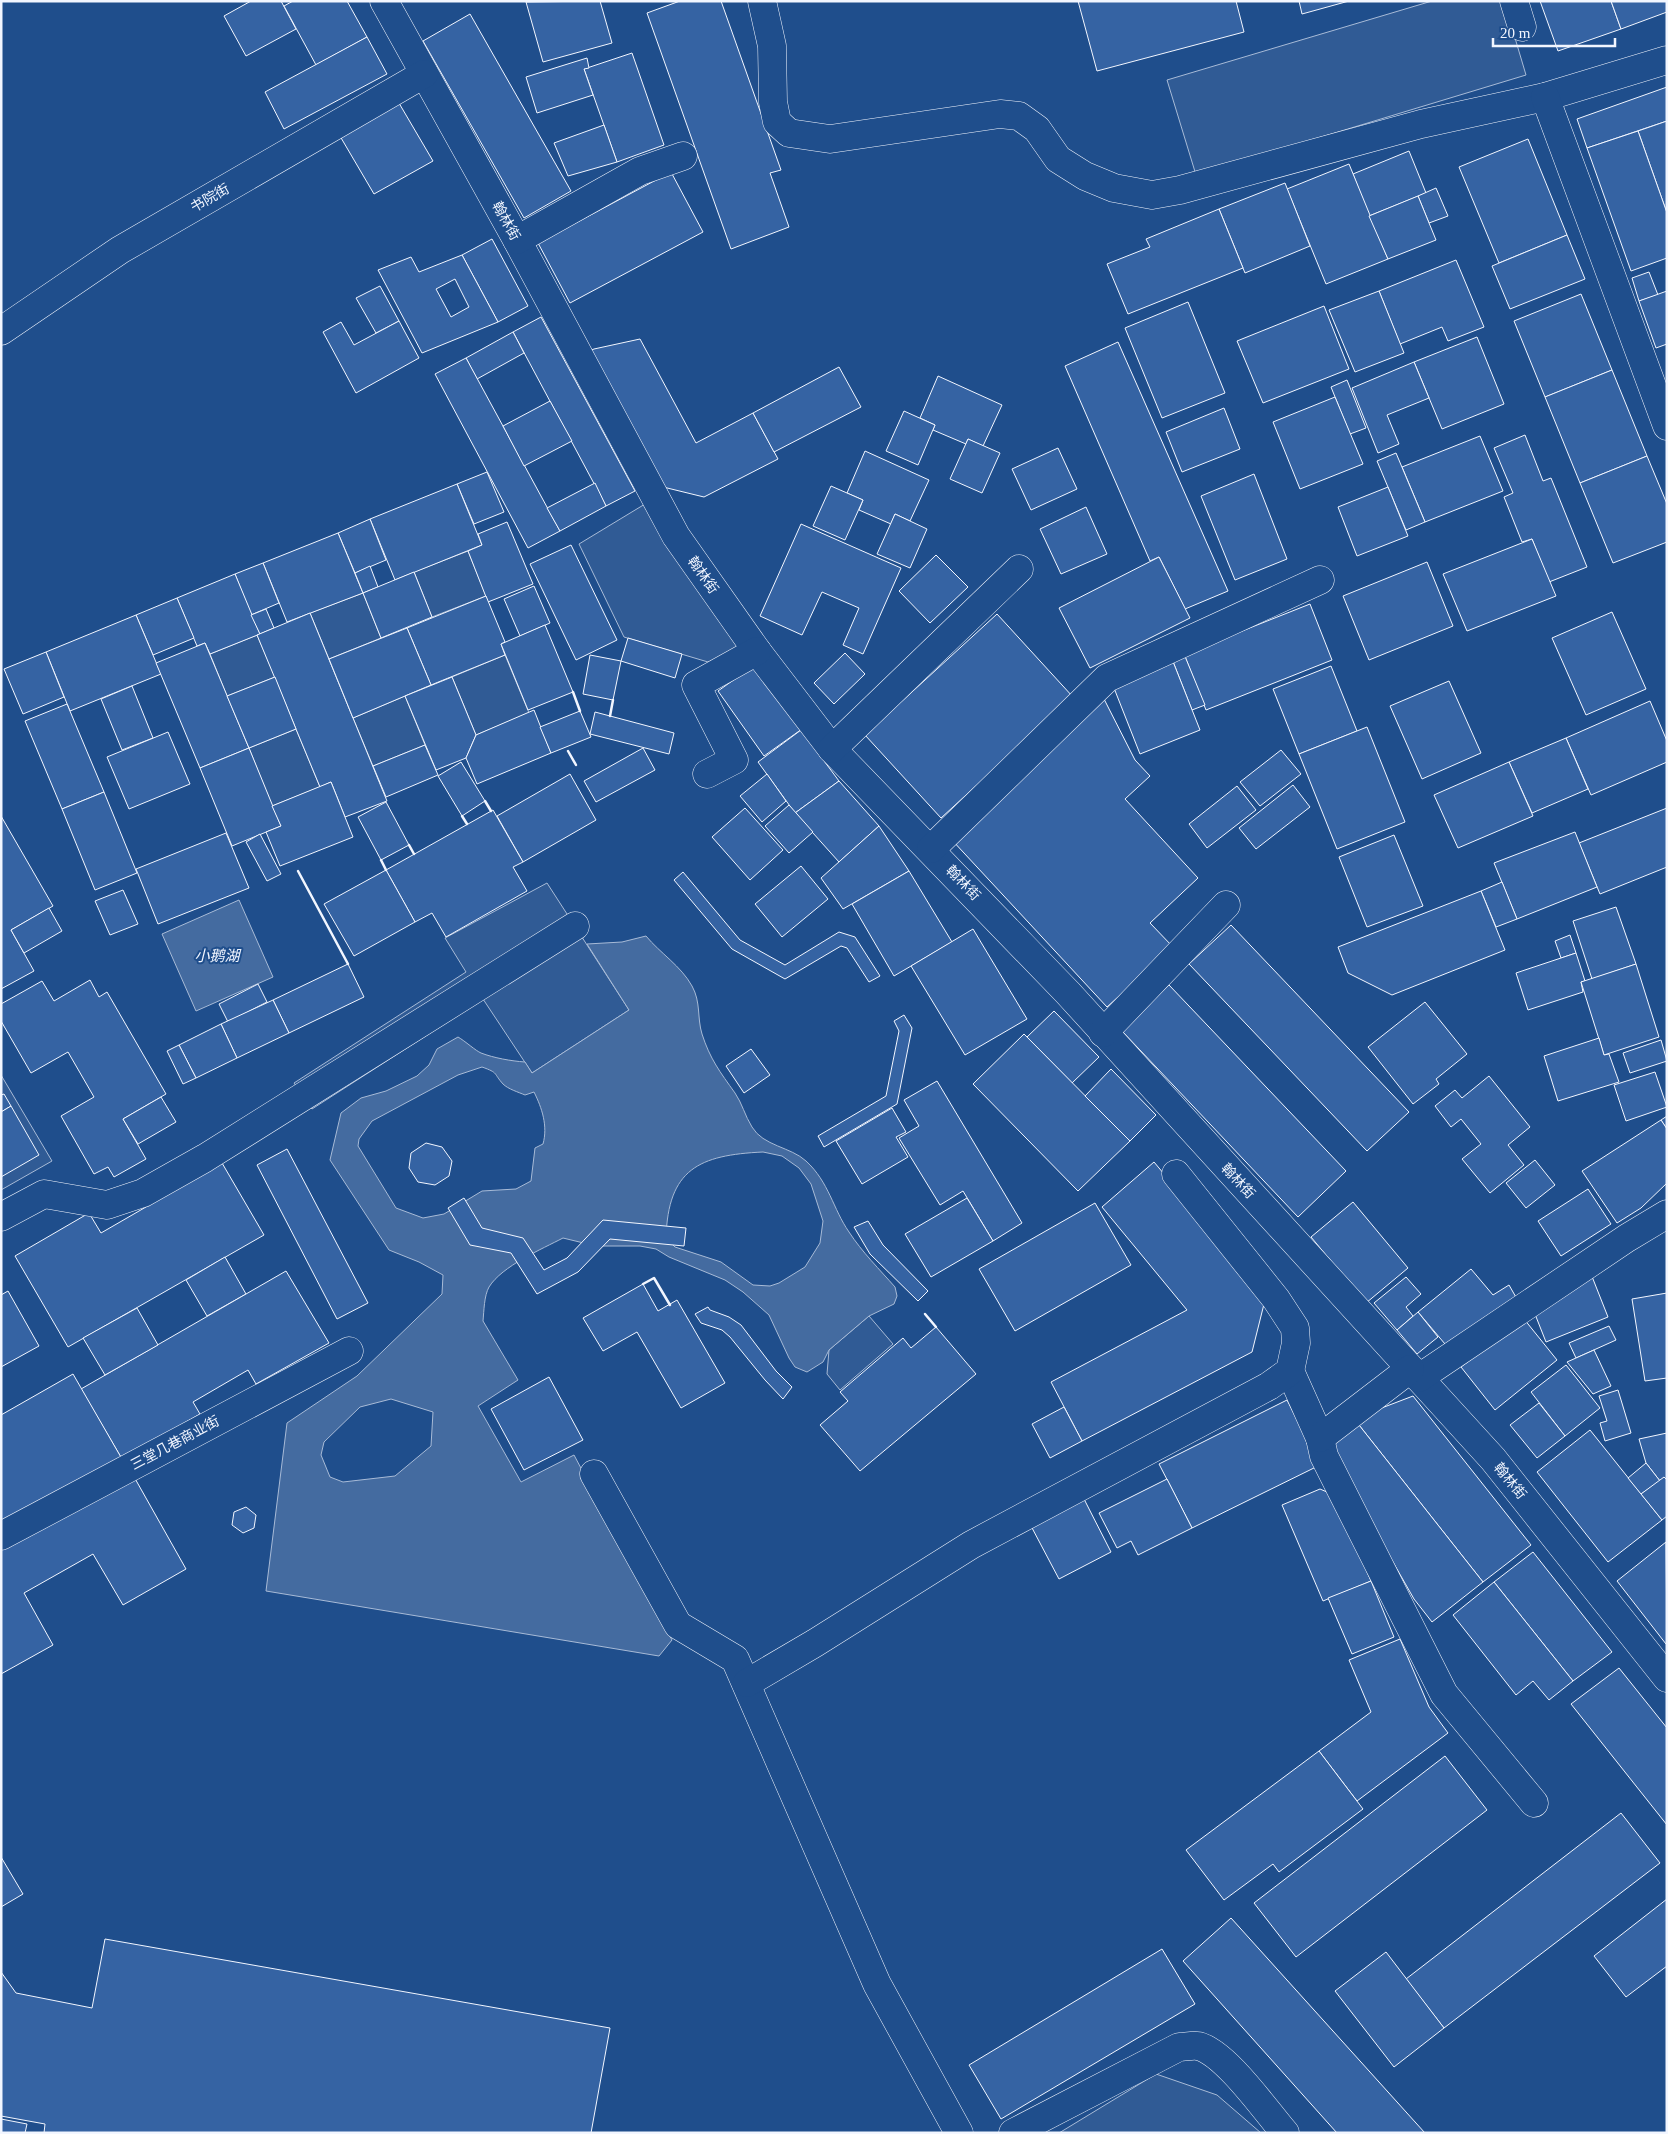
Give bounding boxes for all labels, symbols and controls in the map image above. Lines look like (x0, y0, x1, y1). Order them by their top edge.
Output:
scale bar (1493, 15, 1616, 47)
text: 20 m (1500, 25, 1531, 41)
street label: 书院街 (188, 181, 232, 215)
street label: 翰林街 (489, 199, 523, 243)
street label: 翰林街 (685, 553, 721, 597)
street label: 翰林街 (943, 863, 983, 903)
water label: 小鹅湖 (194, 948, 241, 964)
street label: 翰林街 (1218, 1161, 1258, 1201)
street label: 三堂几巷商业街 (128, 1413, 222, 1473)
street label: 翰林街 (1491, 1460, 1529, 1502)

